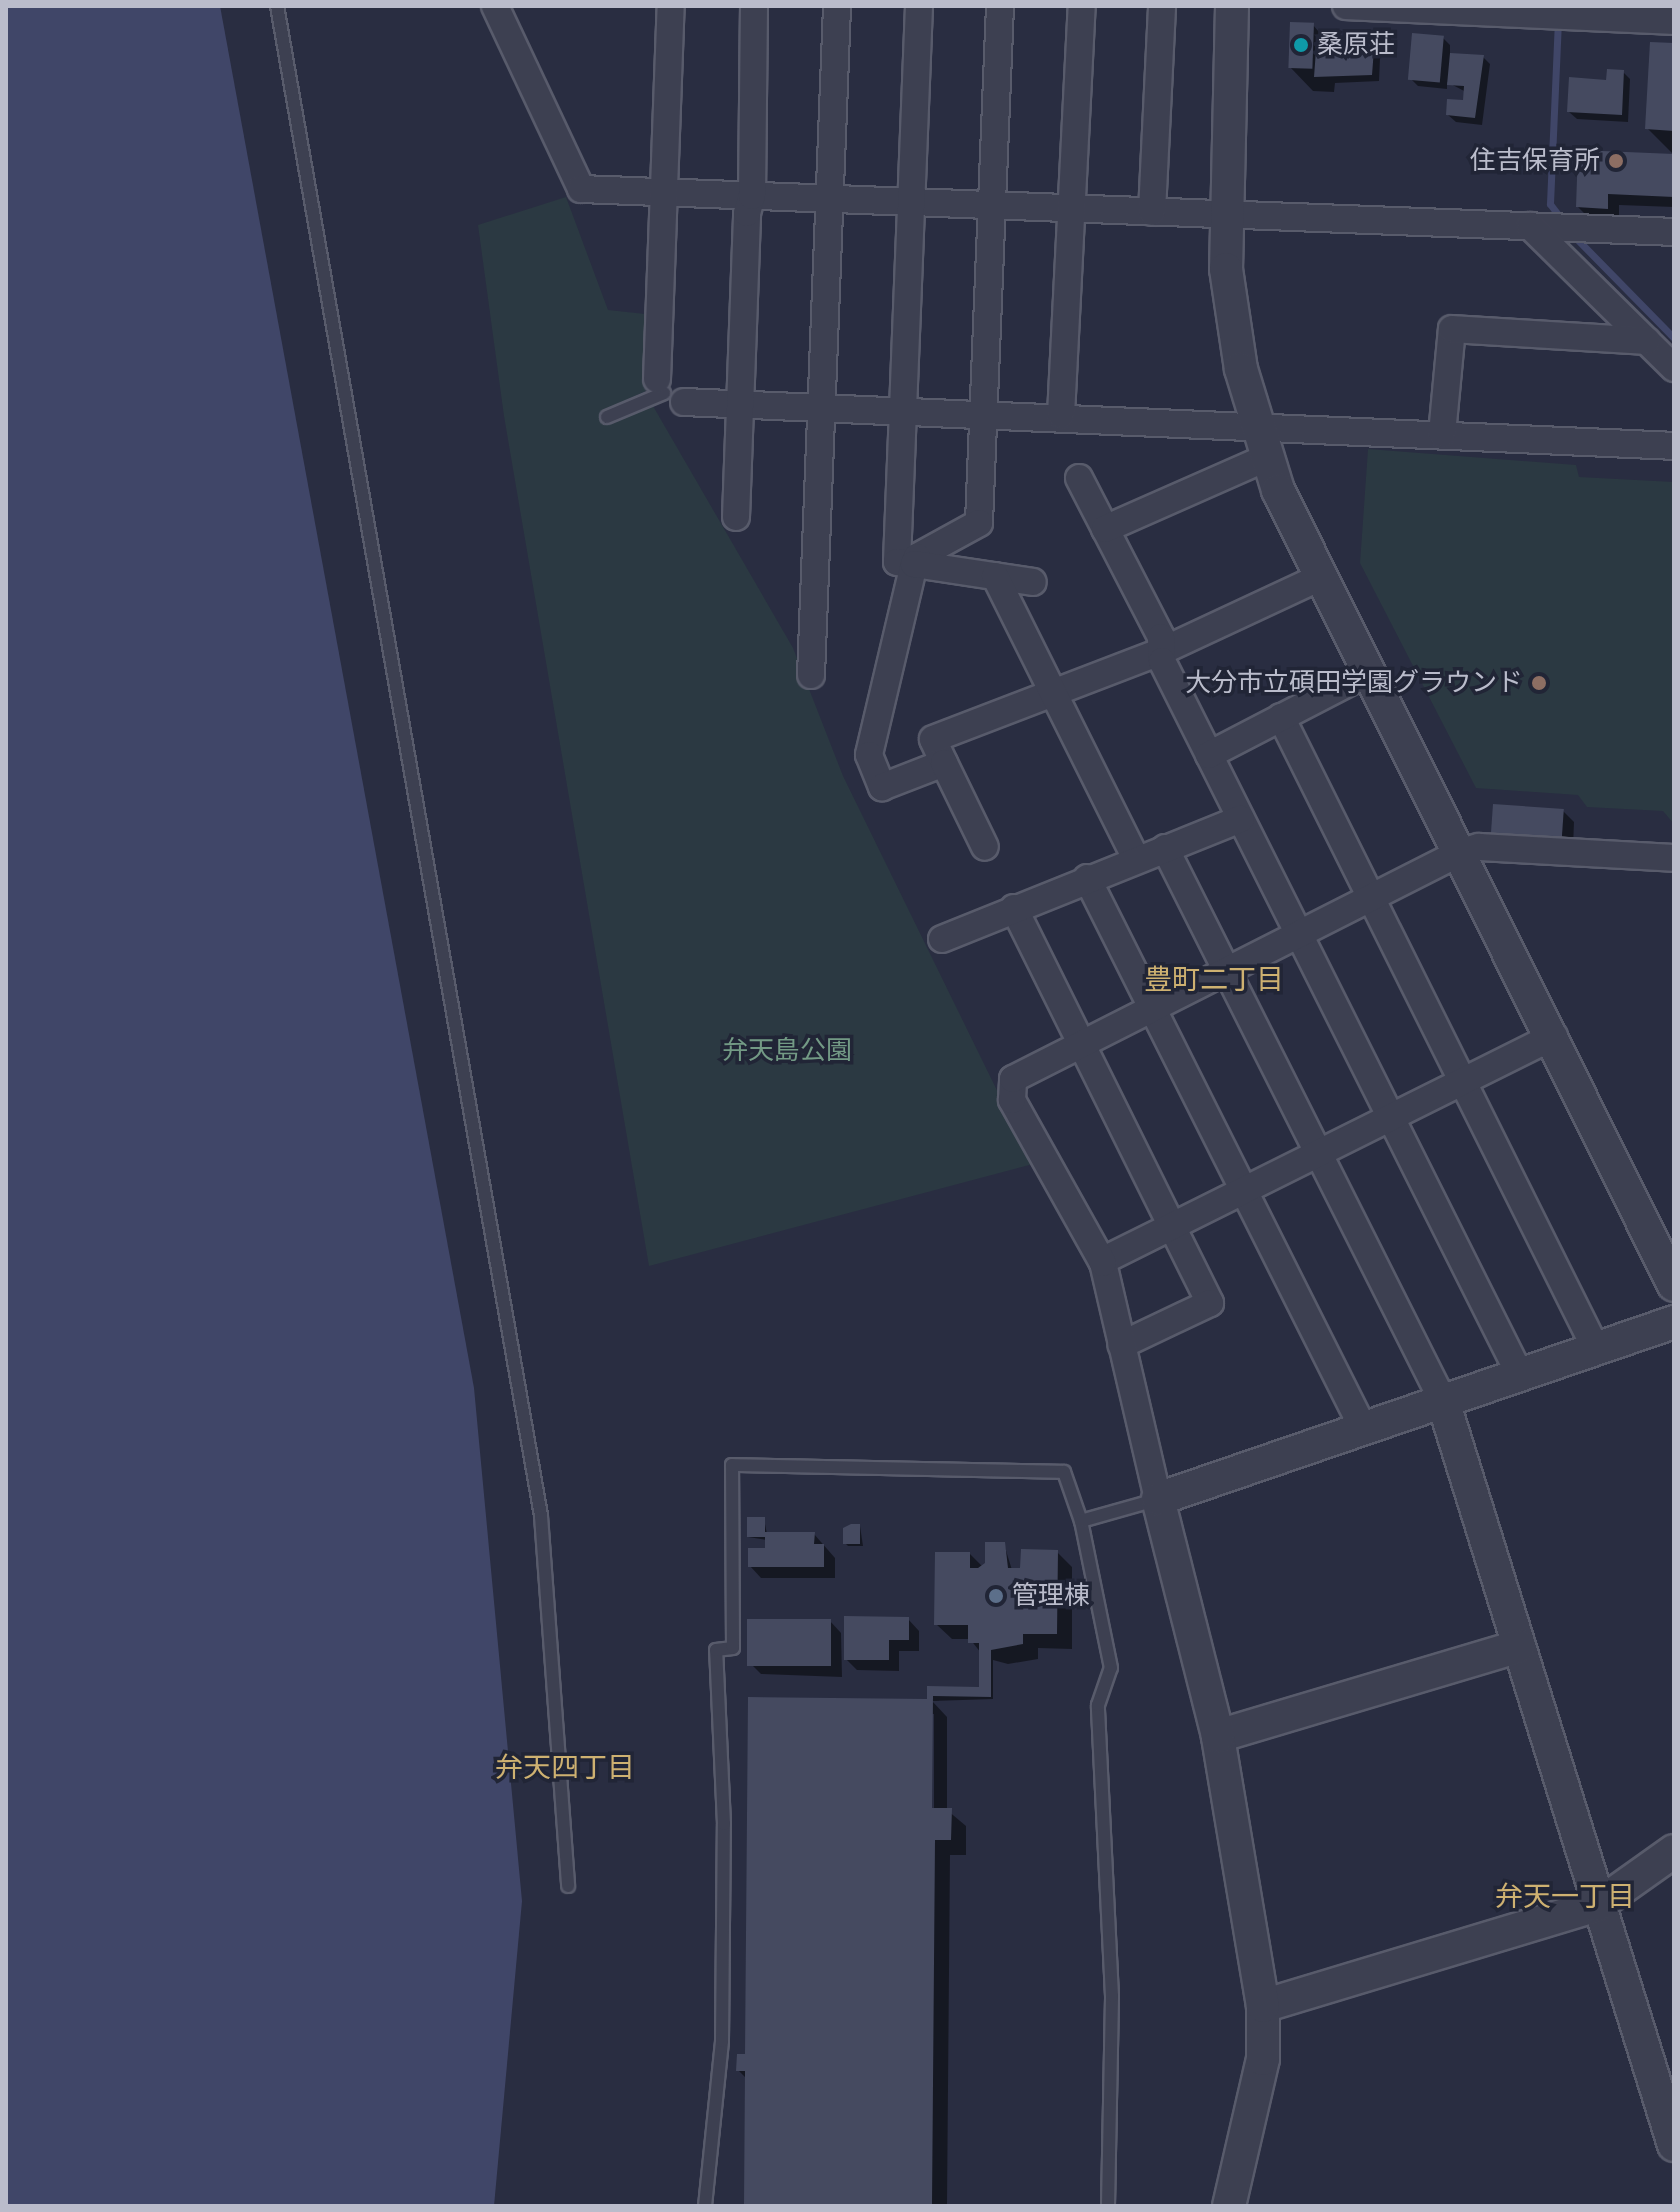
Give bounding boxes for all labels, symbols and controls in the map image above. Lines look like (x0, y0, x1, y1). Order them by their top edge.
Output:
place label: 桑原荘 (1317, 29, 1395, 61)
marker: 桑原荘 (1292, 36, 1310, 54)
place label: 住吉保育所 (1470, 145, 1600, 177)
marker: 住吉保育所 (1607, 152, 1625, 170)
place label: 大分市立碩田学園グラウンド (1185, 667, 1523, 699)
marker: 大分市立碩田学園グラウンド (1530, 674, 1548, 692)
district label: 豊町二丁目 (1144, 962, 1284, 996)
park label: 弁天島公園 (722, 1035, 852, 1067)
place label: 管理棟 (1012, 1580, 1090, 1612)
marker: 管理棟 (987, 1587, 1005, 1605)
district label: 弁天四丁目 (495, 1750, 635, 1784)
district label: 弁天一丁目 (1495, 1879, 1635, 1913)

